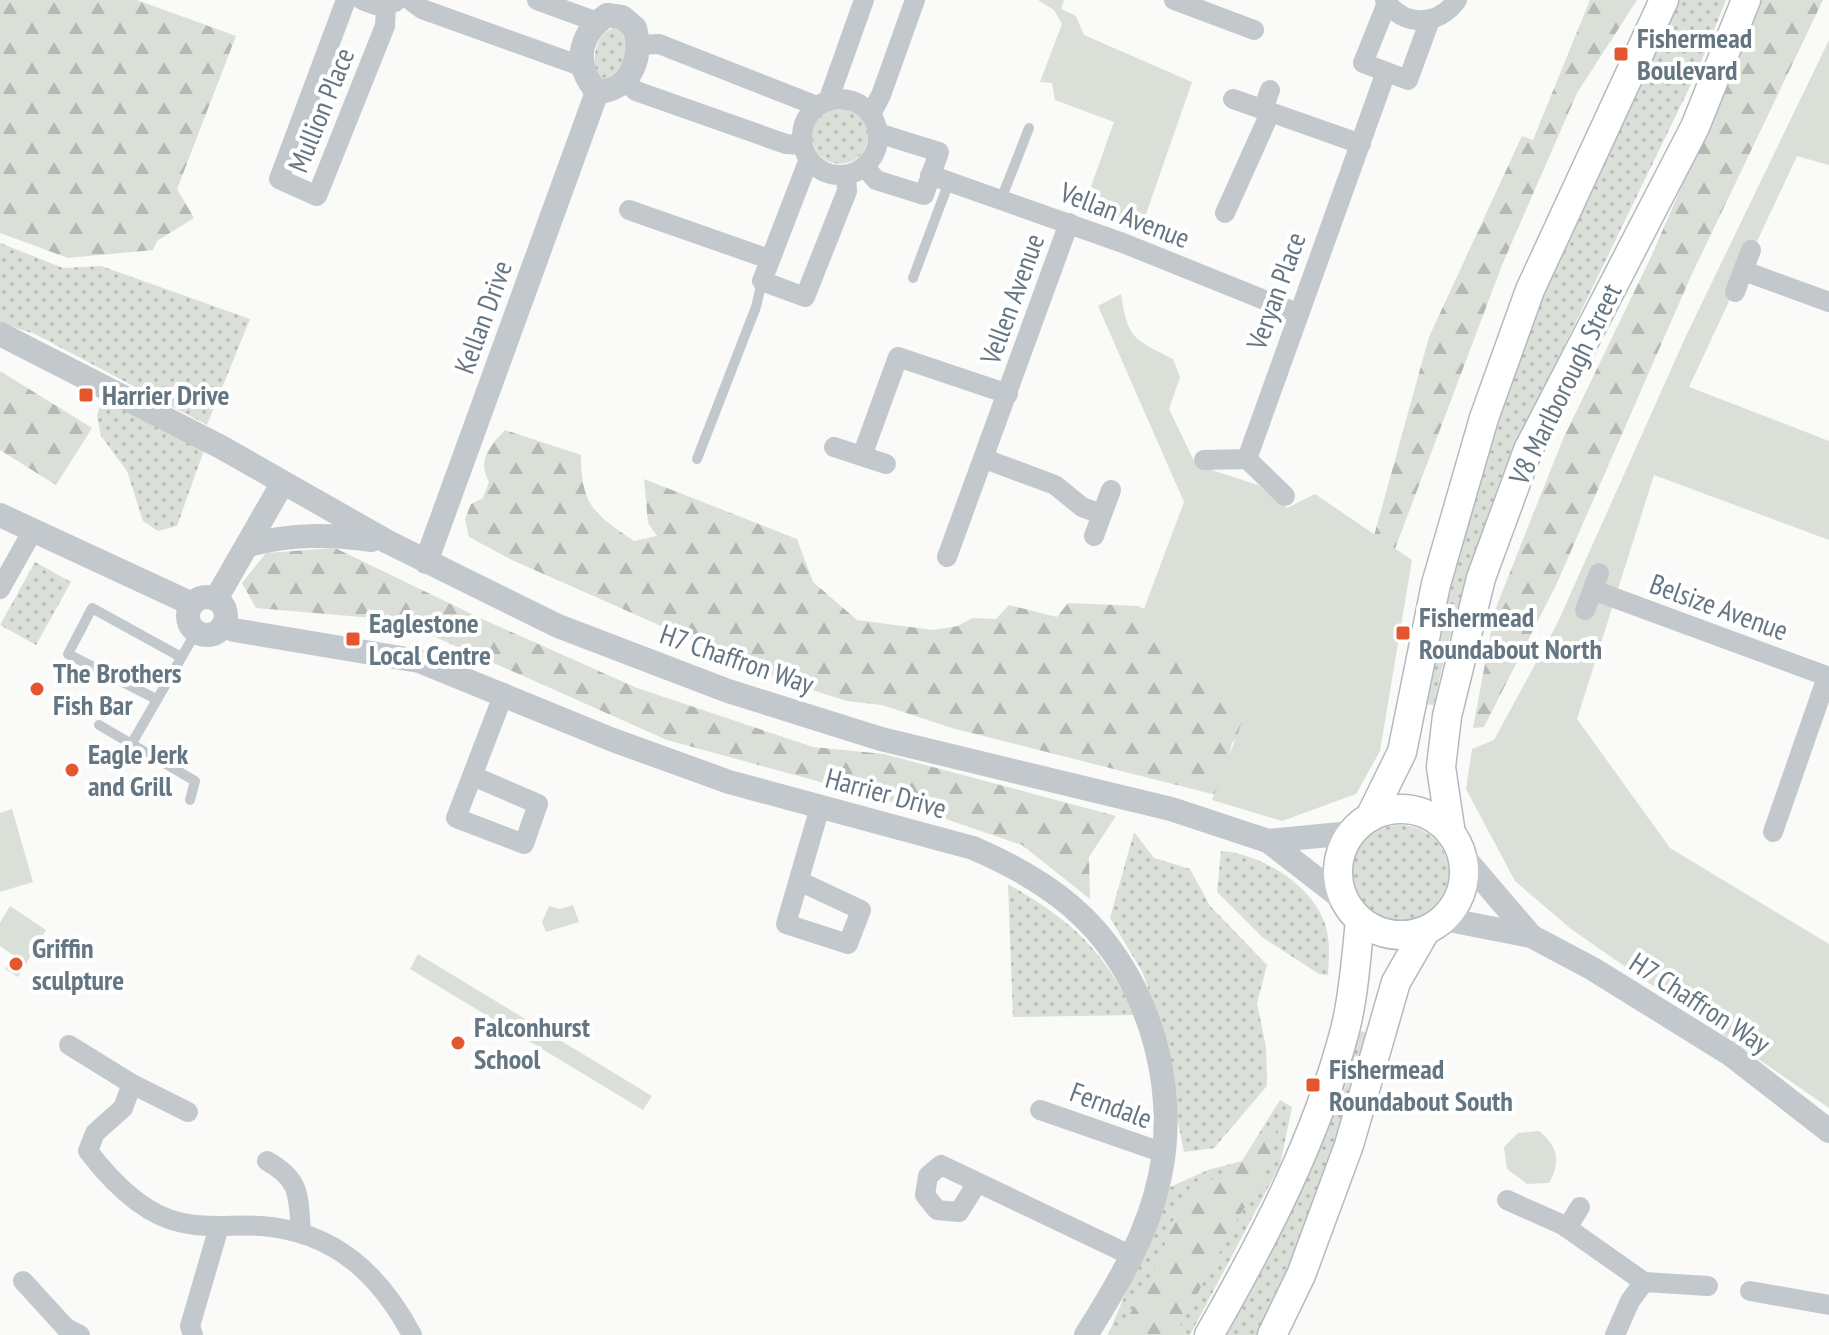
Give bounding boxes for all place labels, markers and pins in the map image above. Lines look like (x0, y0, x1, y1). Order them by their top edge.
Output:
place label: Fishermead Boulevard (1637, 19, 1752, 88)
marker: Fishermead Boulevard (1612, 45, 1630, 63)
place label: Harrier Drive (102, 376, 230, 413)
marker: Harrier Drive (77, 386, 95, 404)
place label: Fishermead Roundabout North (1419, 598, 1602, 667)
place label: Eaglestone Local Centre (369, 604, 491, 673)
marker: Fishermead Roundabout North (1394, 624, 1412, 642)
marker: Eaglestone Local Centre (344, 630, 362, 648)
place label: The Brothers Fish Bar (53, 654, 182, 723)
marker: The Brothers Fish Bar (28, 680, 46, 698)
place label: Eagle Jerk and Grill (88, 735, 189, 804)
marker: Eagle Jerk and Grill (63, 761, 81, 779)
place label: Griffin sculpture (32, 929, 124, 998)
marker: Griffin sculpture (7, 955, 25, 973)
place label: Falconhurst School (474, 1008, 590, 1077)
marker: Falconhurst School (449, 1034, 467, 1052)
place label: Fishermead Roundabout South (1329, 1050, 1513, 1119)
marker: Fishermead Roundabout South (1304, 1076, 1322, 1094)

